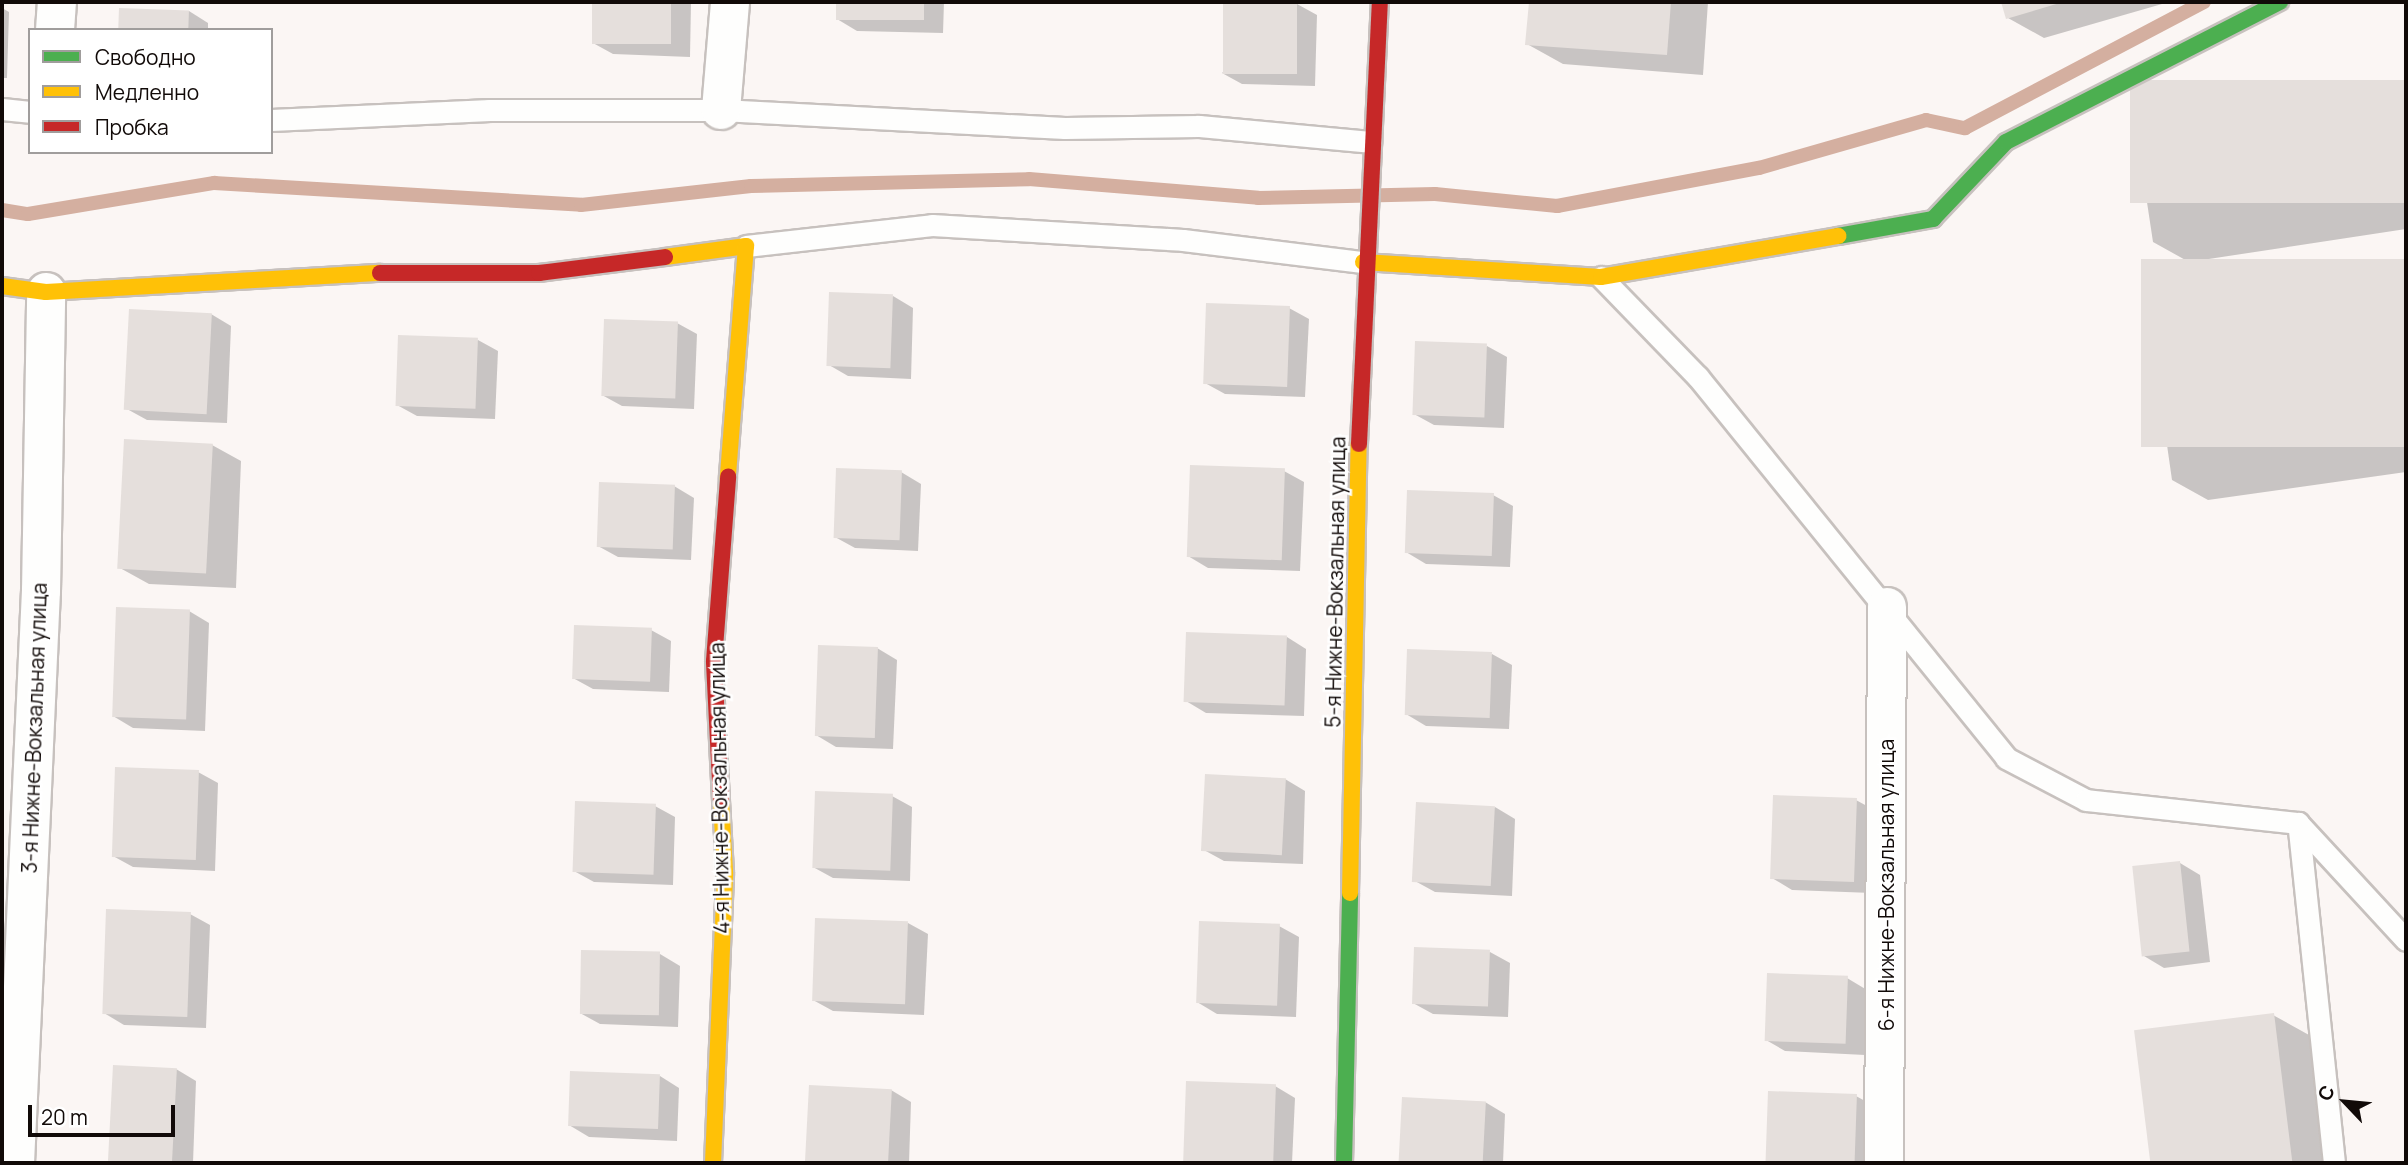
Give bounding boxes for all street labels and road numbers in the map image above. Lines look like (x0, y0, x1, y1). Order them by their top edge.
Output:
street label: 5-я Нижне-Вокзальная улица (1320, 436, 1350, 728)
street label: 3-я Нижне-Вокзальная улица (16, 582, 52, 874)
street label: 4-я Нижне-Вокзальная улица (704, 642, 734, 934)
street label: 6-я Нижне-Вокзальная улица (1873, 739, 1899, 1031)

